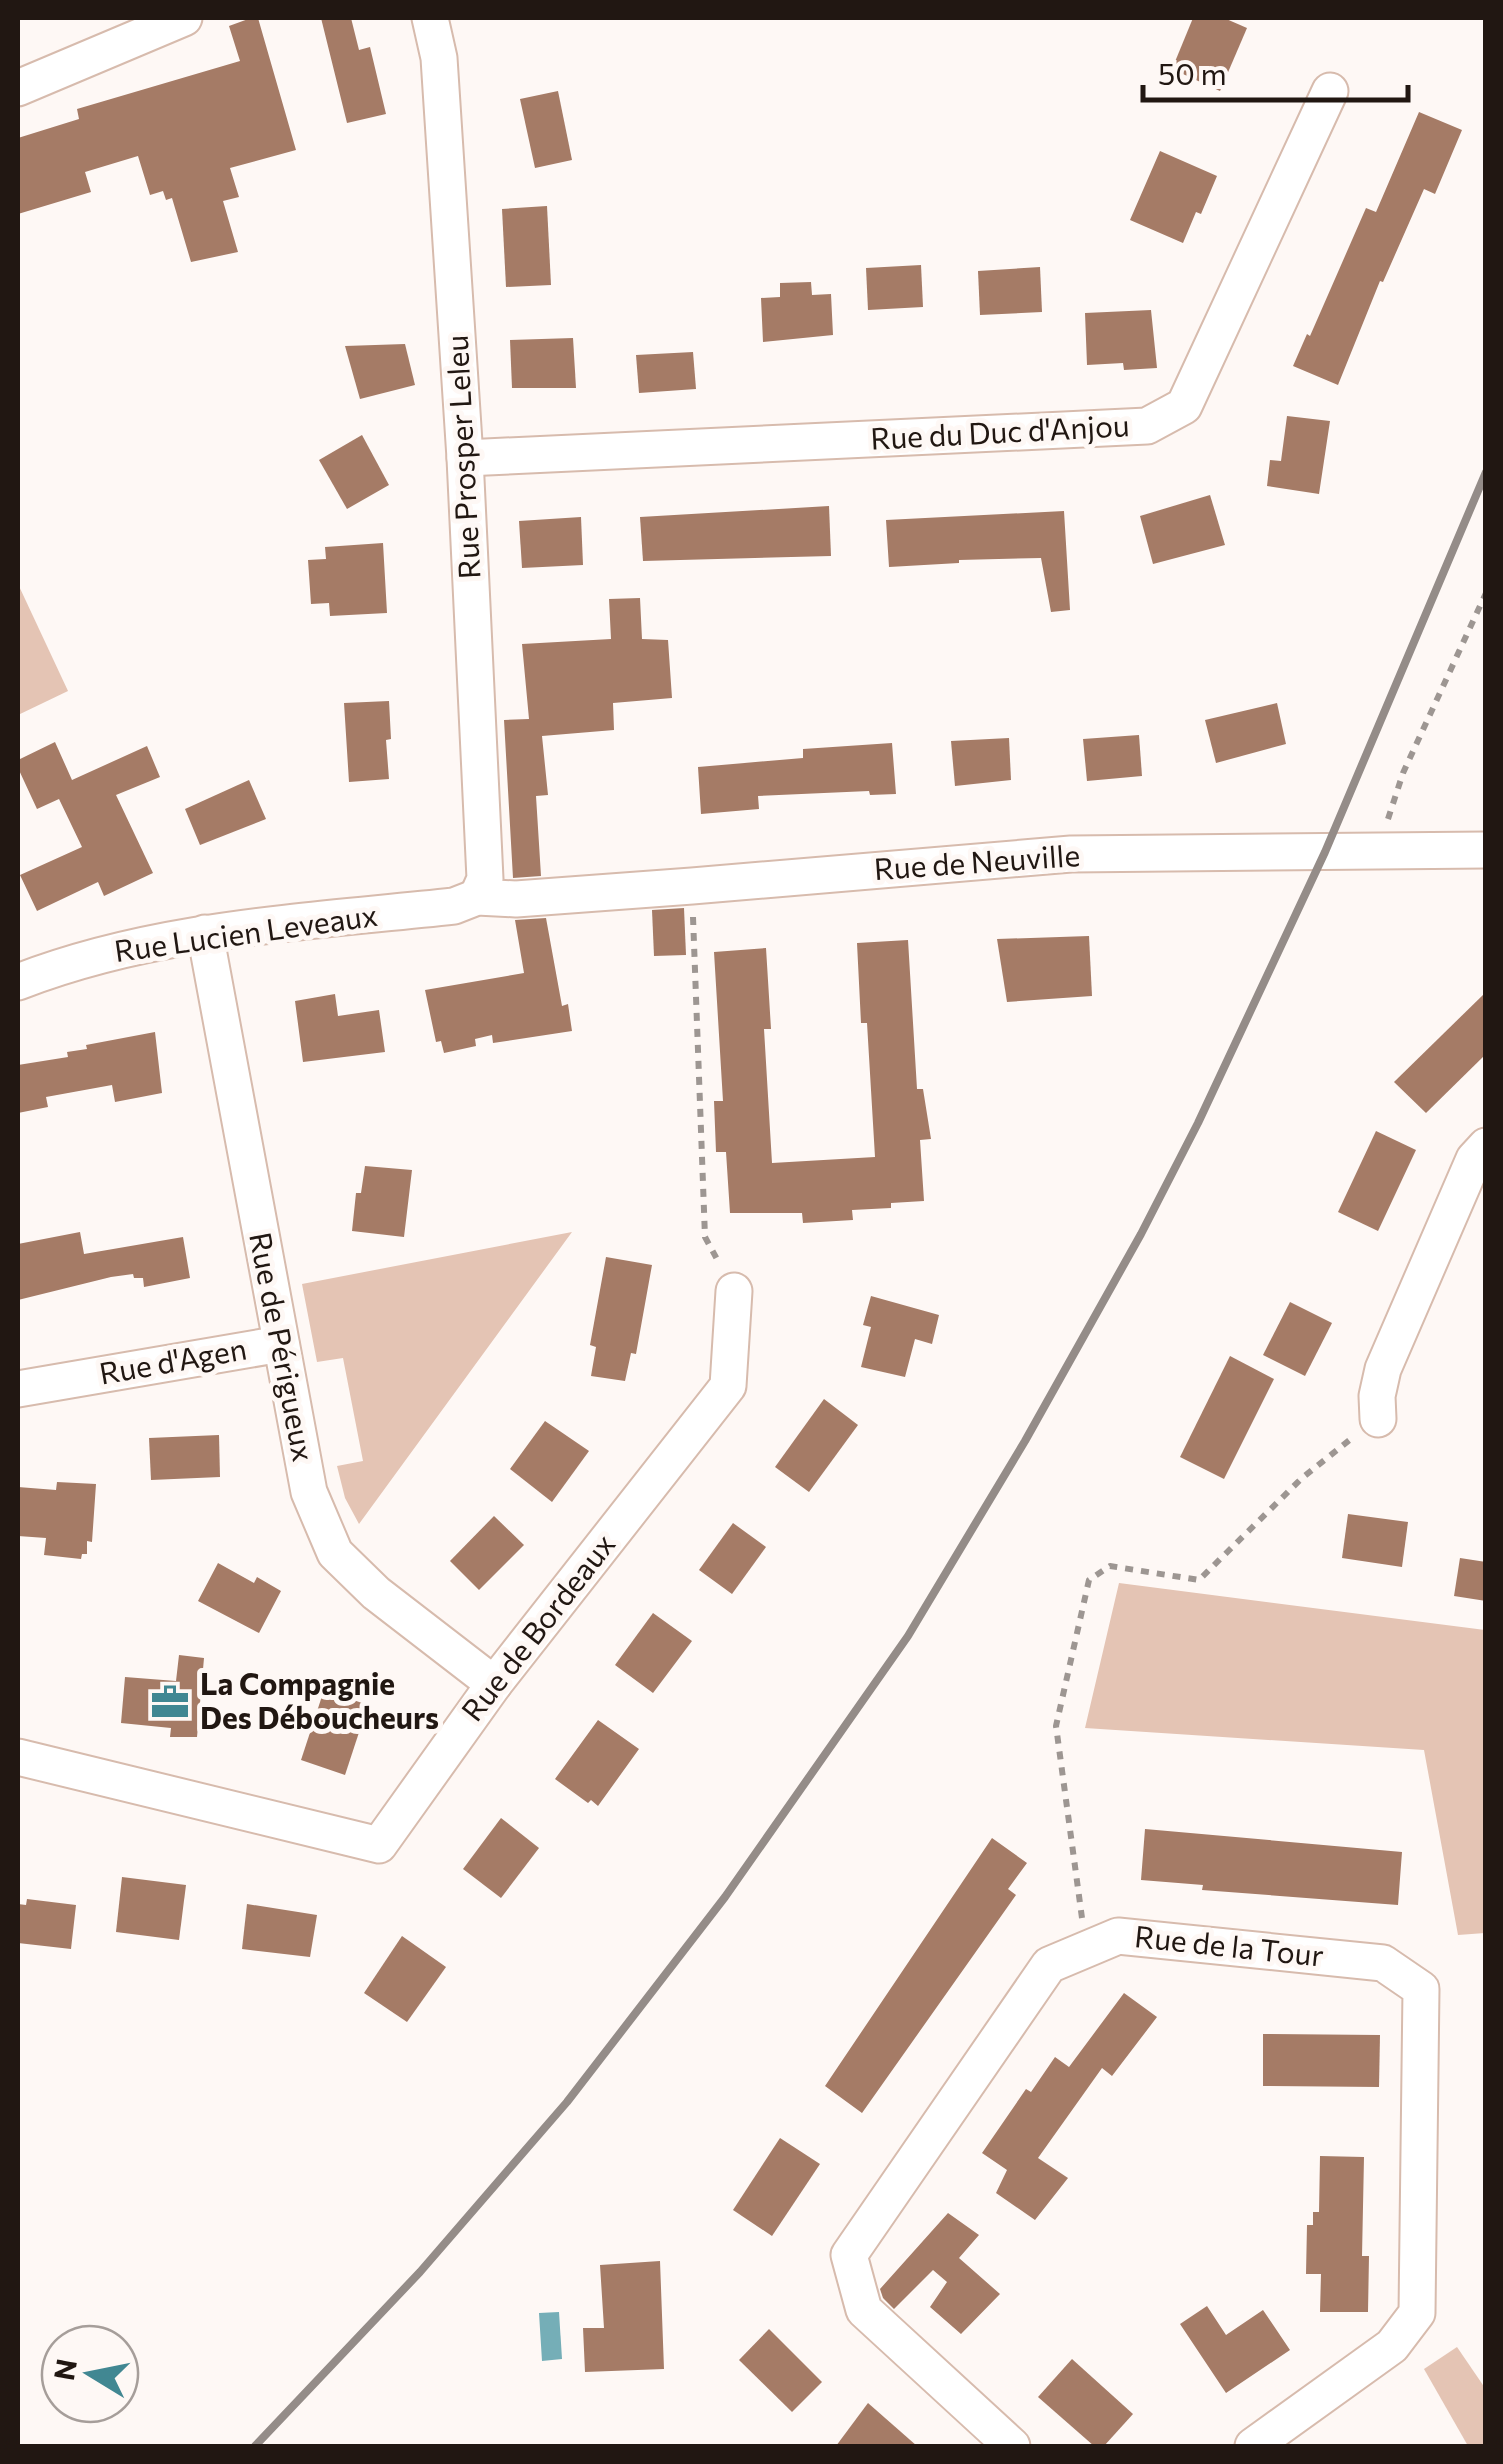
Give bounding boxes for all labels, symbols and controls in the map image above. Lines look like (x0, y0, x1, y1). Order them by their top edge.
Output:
scale bar (1143, 40, 1408, 102)
text: 50 m (1158, 54, 1227, 91)
street label: Rue Prosper Leleu (437, 334, 486, 580)
street label: Rue du Duc d'Anjou (869, 405, 1130, 456)
street label: Rue de Neuville (873, 835, 1081, 886)
street label: Rue Lucien Leveaux (112, 895, 380, 968)
street label: Rue de Périgueux (243, 1229, 324, 1464)
street label: Rue d'Agen (96, 1328, 249, 1391)
street label: Rue de Bordeaux (452, 1525, 622, 1727)
place label: La Compagnie Des Déboucheurs (200, 1664, 439, 1735)
office icon: La Compagnie Des Déboucheurs (149, 1681, 191, 1723)
street label: Rue de la Tour (1133, 1916, 1326, 1973)
north arrow (40, 2324, 140, 2424)
text: N (46, 2356, 83, 2383)

